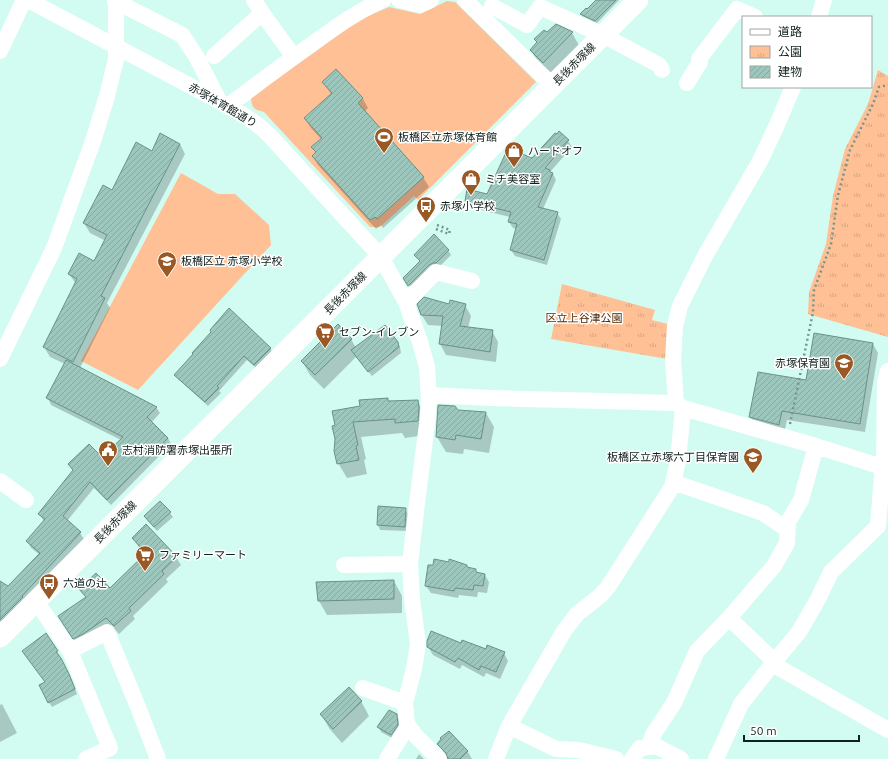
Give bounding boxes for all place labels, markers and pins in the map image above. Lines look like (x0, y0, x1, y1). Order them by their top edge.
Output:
sports icon: 板橋区立赤塚体育館 (373, 126, 395, 154)
place label: 板橋区立赤塚体育館 (398, 131, 497, 143)
shop icon: ハードオフ (503, 140, 525, 168)
place label: ハードオフ (528, 145, 583, 157)
shop icon: ミチ美容室 (460, 168, 482, 196)
place label: ミチ美容室 (485, 173, 540, 185)
bus stop icon: 赤塚小学校 (415, 195, 437, 223)
place label: 赤塚小学校 (440, 200, 495, 212)
school or university icon: 板橋区立 赤塚小学校 (156, 250, 178, 278)
place label: 板橋区立 赤塚小学校 (181, 255, 283, 267)
supermarket icon: セブン-イレブン (314, 321, 336, 349)
place label: セブン-イレブン (339, 326, 419, 338)
school or university icon: 赤塚保育園 (833, 352, 855, 380)
place label: 赤塚保育園 (775, 357, 830, 369)
public building icon: 志村消防署赤塚出張所 (97, 439, 119, 467)
place label: 志村消防署赤塚出張所 (122, 444, 233, 456)
school or university icon: 板橋区立赤塚六丁目保育園 (742, 446, 764, 474)
place label: 板橋区立赤塚六丁目保育園 (607, 451, 739, 463)
supermarket icon: ファミリーマート (134, 544, 156, 572)
place label: ファミリーマート (159, 549, 247, 561)
bus stop icon: 六道の辻 (38, 572, 60, 600)
place label: 六道の辻 (63, 577, 107, 589)

